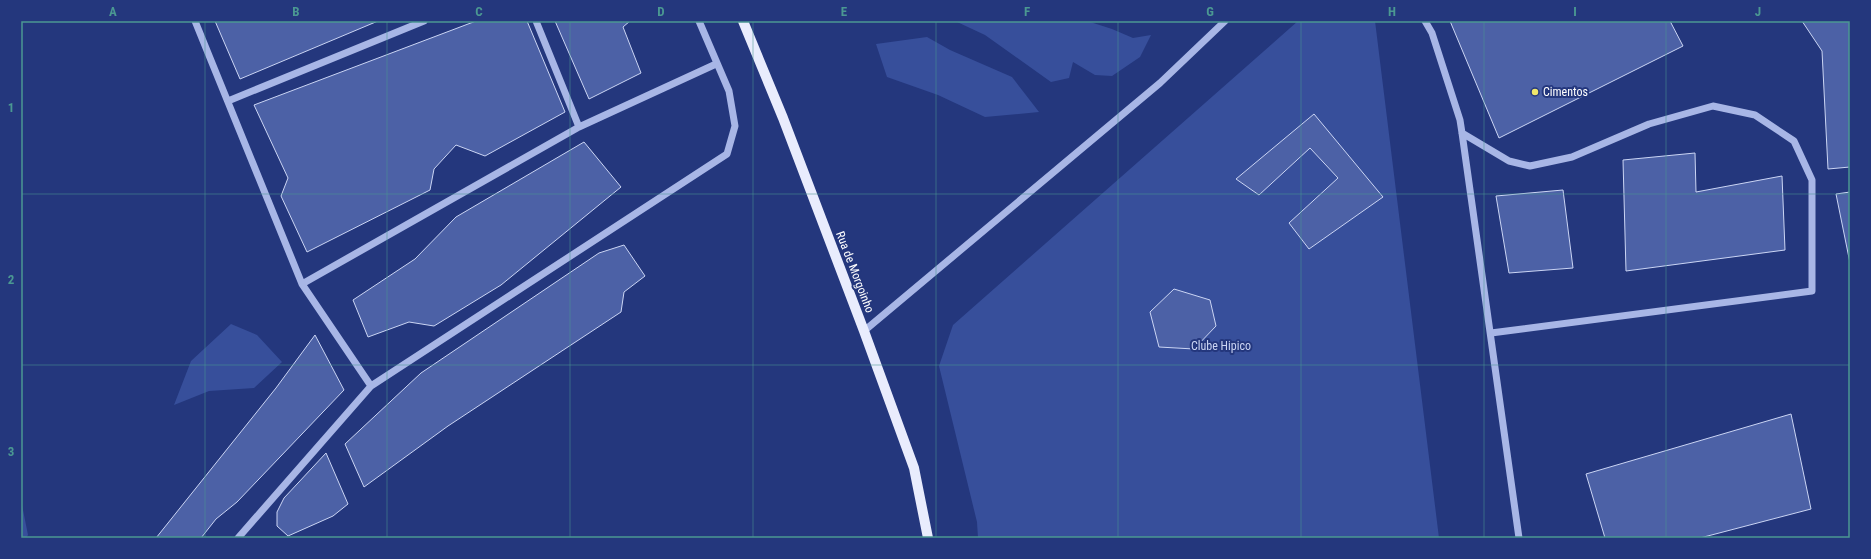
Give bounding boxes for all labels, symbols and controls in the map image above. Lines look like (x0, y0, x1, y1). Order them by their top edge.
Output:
text: A (109, 4, 117, 19)
text: B (292, 4, 300, 19)
text: C (475, 4, 483, 19)
text: D (657, 4, 665, 19)
text: E (841, 4, 848, 19)
text: F (1024, 4, 1030, 19)
text: G (1206, 4, 1214, 19)
text: H (1388, 4, 1396, 19)
text: I (1573, 4, 1577, 19)
text: J (1755, 4, 1761, 19)
place label: Cimentos (1543, 85, 1588, 99)
marker: Cimentos (1530, 87, 1540, 97)
text: 1 (8, 100, 14, 115)
street label: Rua de Morgoinho (833, 229, 877, 315)
text: 2 (8, 272, 15, 287)
park label: Clube Hipico (1191, 339, 1251, 353)
text: 3 (8, 444, 14, 459)

